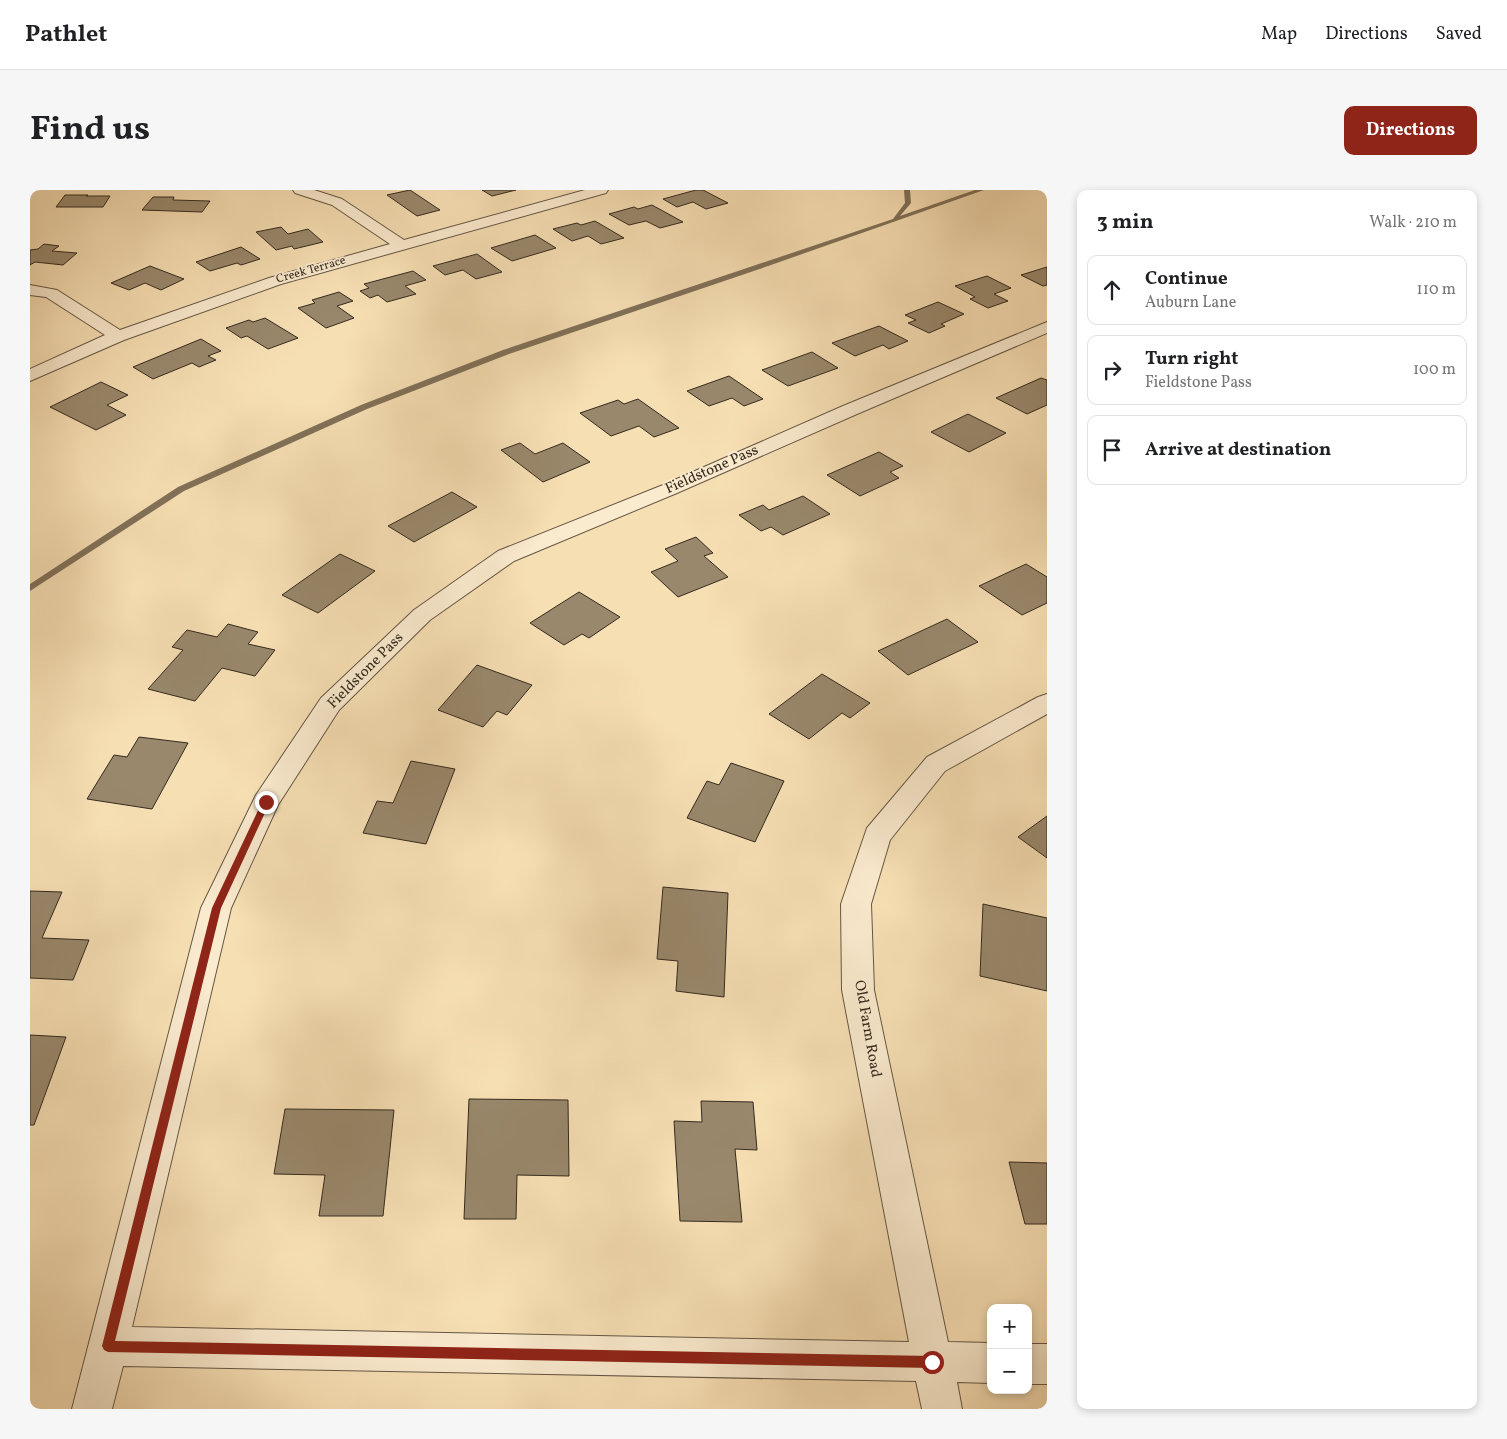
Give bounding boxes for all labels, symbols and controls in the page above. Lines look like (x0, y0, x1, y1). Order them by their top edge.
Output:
text: Pathlet (25, 18, 107, 52)
text: Map (1261, 22, 1297, 47)
text: Directions (1325, 22, 1408, 47)
text: Saved (1436, 22, 1482, 47)
text: Find us (30, 106, 150, 154)
button: Directions (1344, 106, 1477, 155)
text: 3 min (1097, 208, 1153, 237)
text: Walk · 210 m (1369, 212, 1457, 234)
street label: Creek Terrace (274, 252, 348, 288)
text: Continue (1145, 266, 1228, 292)
icon: ahead (1098, 276, 1126, 304)
text: 110 m (1417, 279, 1456, 301)
text: Auburn Lane (1145, 292, 1236, 314)
text: Turn right (1145, 346, 1238, 372)
icon: right (1098, 356, 1126, 384)
text: 100 m (1413, 359, 1456, 381)
text: Fieldstone Pass (1145, 372, 1252, 394)
icon: arrive (1098, 436, 1126, 464)
text: Arrive at destination (1145, 437, 1331, 463)
street label: Fieldstone Pass (662, 440, 762, 500)
street label: Fieldstone Pass (323, 628, 409, 714)
route end (255, 791, 278, 814)
street label: Old Farm Road (848, 979, 886, 1079)
map controls (987, 1304, 1032, 1394)
button: + (987, 1304, 1032, 1349)
button: − (987, 1349, 1032, 1394)
route start (921, 1351, 944, 1374)

